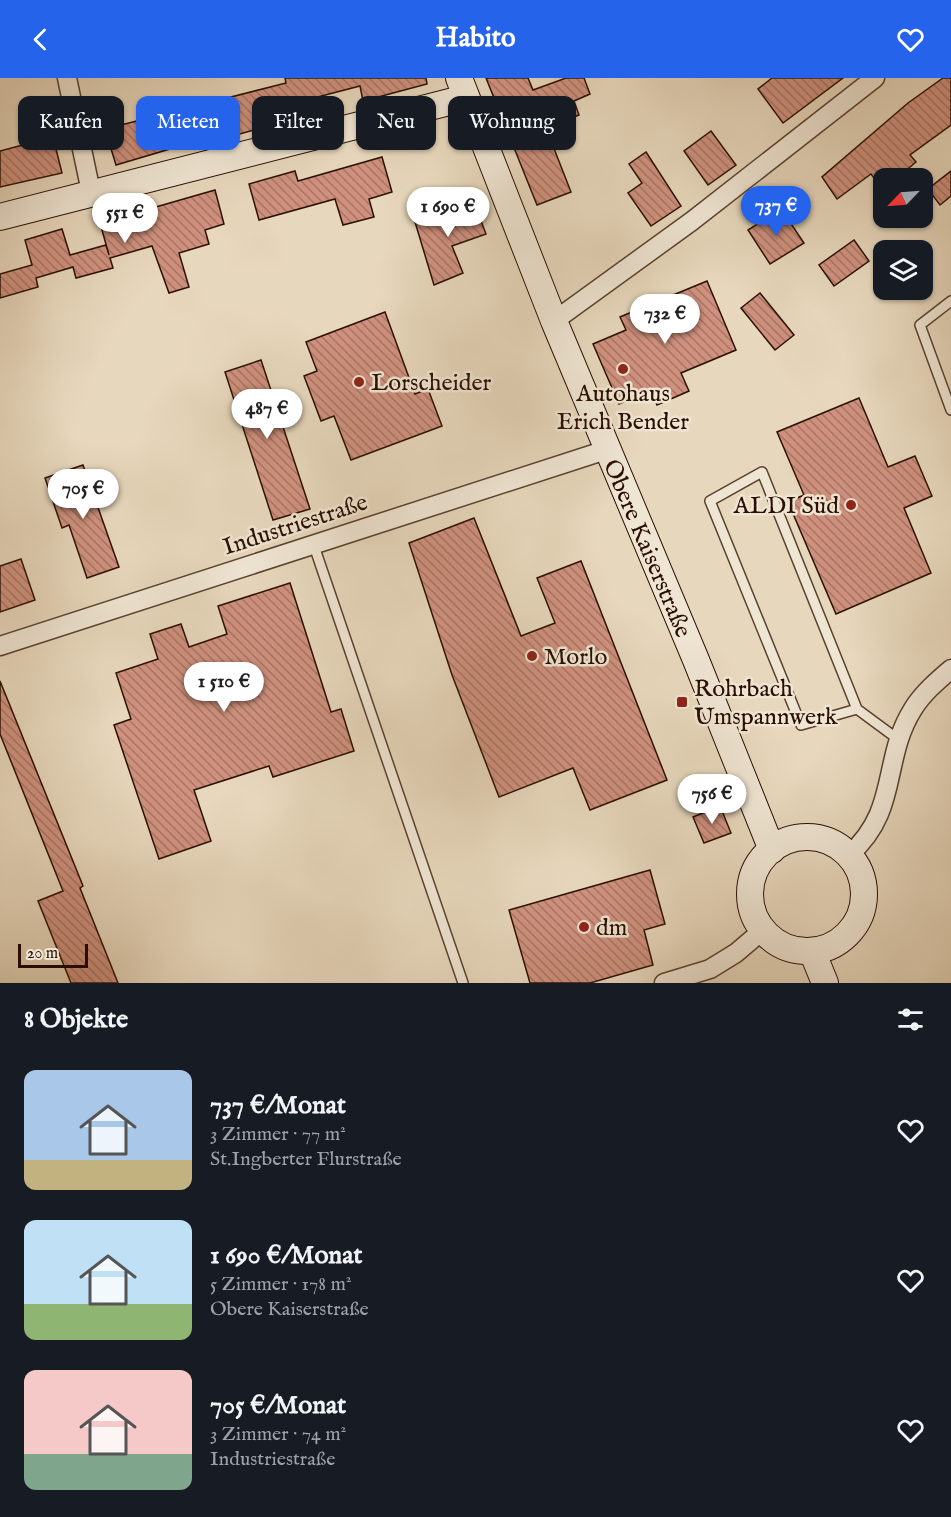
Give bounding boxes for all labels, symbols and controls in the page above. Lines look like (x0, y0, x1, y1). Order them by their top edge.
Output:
text: Habito (435, 22, 516, 56)
icon: back (24, 23, 57, 56)
icon: heart (894, 23, 927, 56)
chip: Kaufen (18, 96, 124, 150)
chip: Mieten (136, 96, 240, 150)
chip: Filter (252, 96, 344, 150)
chip: Neu (356, 96, 436, 150)
chip: Wohnung (448, 96, 576, 150)
north arrow (873, 168, 933, 228)
map controls (873, 168, 933, 300)
pin: 737 € (734, 186, 818, 237)
pin: 1 690 € (393, 187, 503, 238)
pin: 551 € (83, 193, 167, 244)
text: 737 € (755, 193, 797, 218)
text: 1 690 € (421, 194, 475, 219)
text: 551 € (106, 200, 144, 225)
button: layers (873, 240, 933, 300)
pin: 732 € (623, 294, 707, 345)
text: 732 € (644, 301, 686, 326)
marker: Autohaus Erich Bender (616, 362, 630, 376)
place label: Lorscheider (371, 368, 492, 399)
marker: Lorscheider (352, 375, 366, 389)
place label: Autohaus Erich Bender (557, 379, 689, 438)
pin: 487 € (225, 389, 309, 440)
text: 487 € (245, 396, 289, 421)
street label: Obere Kaiserstraße (595, 455, 698, 642)
pin: 705 € (41, 469, 125, 520)
text: 705 € (62, 476, 104, 501)
street label: Industriestraße (219, 487, 372, 563)
place label: ALDI Süd (733, 491, 839, 522)
marker: ALDI Süd (844, 498, 858, 512)
place label: Morlo (544, 642, 607, 673)
marker: Morlo (525, 649, 539, 663)
pin: 1 510 € (169, 662, 279, 713)
text: 1 510 € (198, 669, 250, 694)
place label: Rohrbach Umspannwerk (694, 674, 838, 733)
marker: Rohrbach Umspannwerk (675, 695, 689, 709)
pin: 756 € (670, 774, 754, 825)
text: 756 € (691, 781, 733, 806)
place label: dm (596, 913, 627, 944)
marker: dm (577, 920, 591, 934)
scale bar (18, 941, 88, 968)
text: 20 m (27, 944, 58, 964)
text: 8 Objekte (24, 1003, 128, 1036)
icon: filters (894, 1003, 927, 1036)
text: 737 €/Monat (210, 1089, 346, 1122)
icon: home (72, 1094, 144, 1166)
icon: heart (894, 1114, 927, 1147)
text: 3 Zimmer · 77 m² (210, 1122, 346, 1147)
text: St.Ingberter Flurstraße (210, 1147, 402, 1172)
text: 1 690 €/Monat (210, 1239, 362, 1272)
icon: home (72, 1244, 144, 1316)
icon: heart (894, 1264, 927, 1297)
text: 5 Zimmer · 178 m² (210, 1272, 352, 1297)
text: Obere Kaiserstraße (210, 1297, 369, 1322)
text: 705 €/Monat (210, 1389, 346, 1422)
icon: home (72, 1394, 144, 1466)
icon: heart (894, 1414, 927, 1447)
text: 3 Zimmer · 74 m² (210, 1422, 346, 1447)
text: Industriestraße (210, 1447, 335, 1472)

